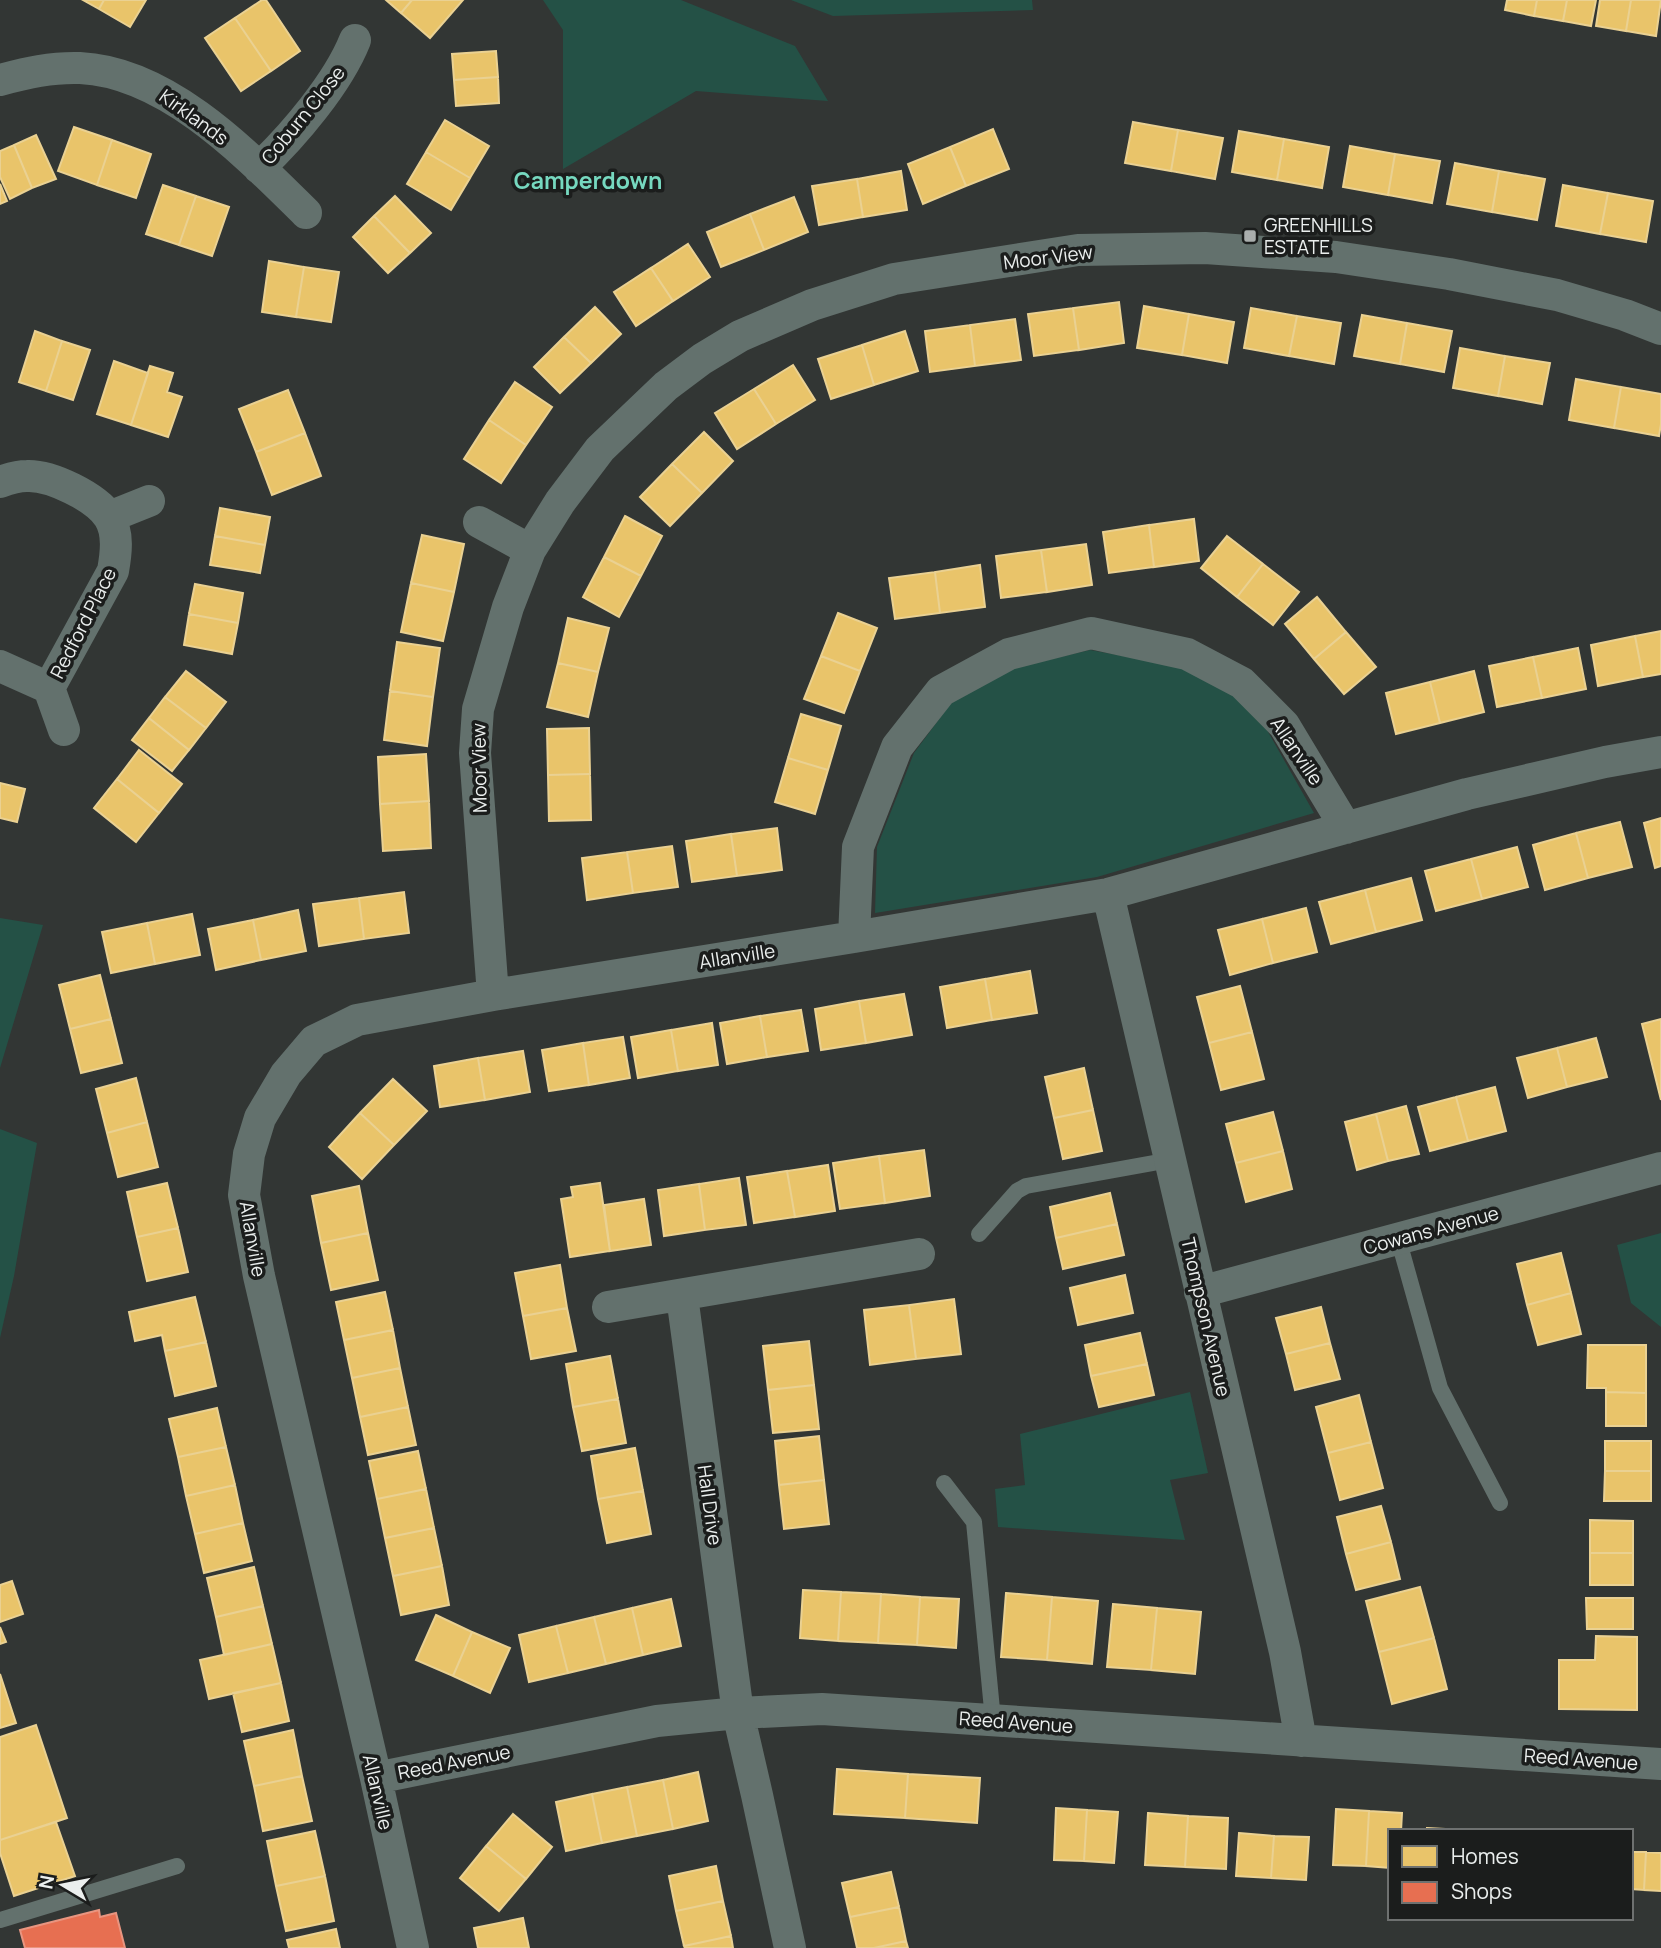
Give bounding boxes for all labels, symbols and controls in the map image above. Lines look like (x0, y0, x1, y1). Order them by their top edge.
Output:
street label: Coburn Close (255, 60, 351, 170)
street label: Kirklands (154, 83, 234, 151)
district label: Camperdown (514, 164, 662, 196)
place label: GREENHILLS ESTATE (1264, 212, 1373, 260)
marker: GREENHILLS ESTATE (1242, 228, 1258, 244)
street label: Moor View (1002, 239, 1095, 275)
street label: Redford Place (44, 563, 122, 683)
street label: Allanville (1265, 712, 1329, 790)
street label: Moor View (465, 722, 493, 813)
street label: Allanville (697, 937, 777, 975)
street label: Allanville (234, 1199, 272, 1279)
street label: Cowans Avenue (1360, 1199, 1502, 1261)
street label: Thompson Avenue (1175, 1235, 1237, 1399)
street label: Hall Drive (692, 1463, 728, 1547)
street label: Reed Avenue (958, 1705, 1074, 1739)
street label: Reed Avenue (395, 1738, 513, 1786)
street label: Reed Avenue (1523, 1742, 1639, 1776)
street label: Allanville (357, 1752, 399, 1832)
legend (1388, 1829, 1633, 1920)
text: Homes (1451, 1842, 1519, 1870)
north arrow (28, 1850, 98, 1920)
text: N (32, 1873, 60, 1891)
text: Shops (1451, 1877, 1512, 1905)

